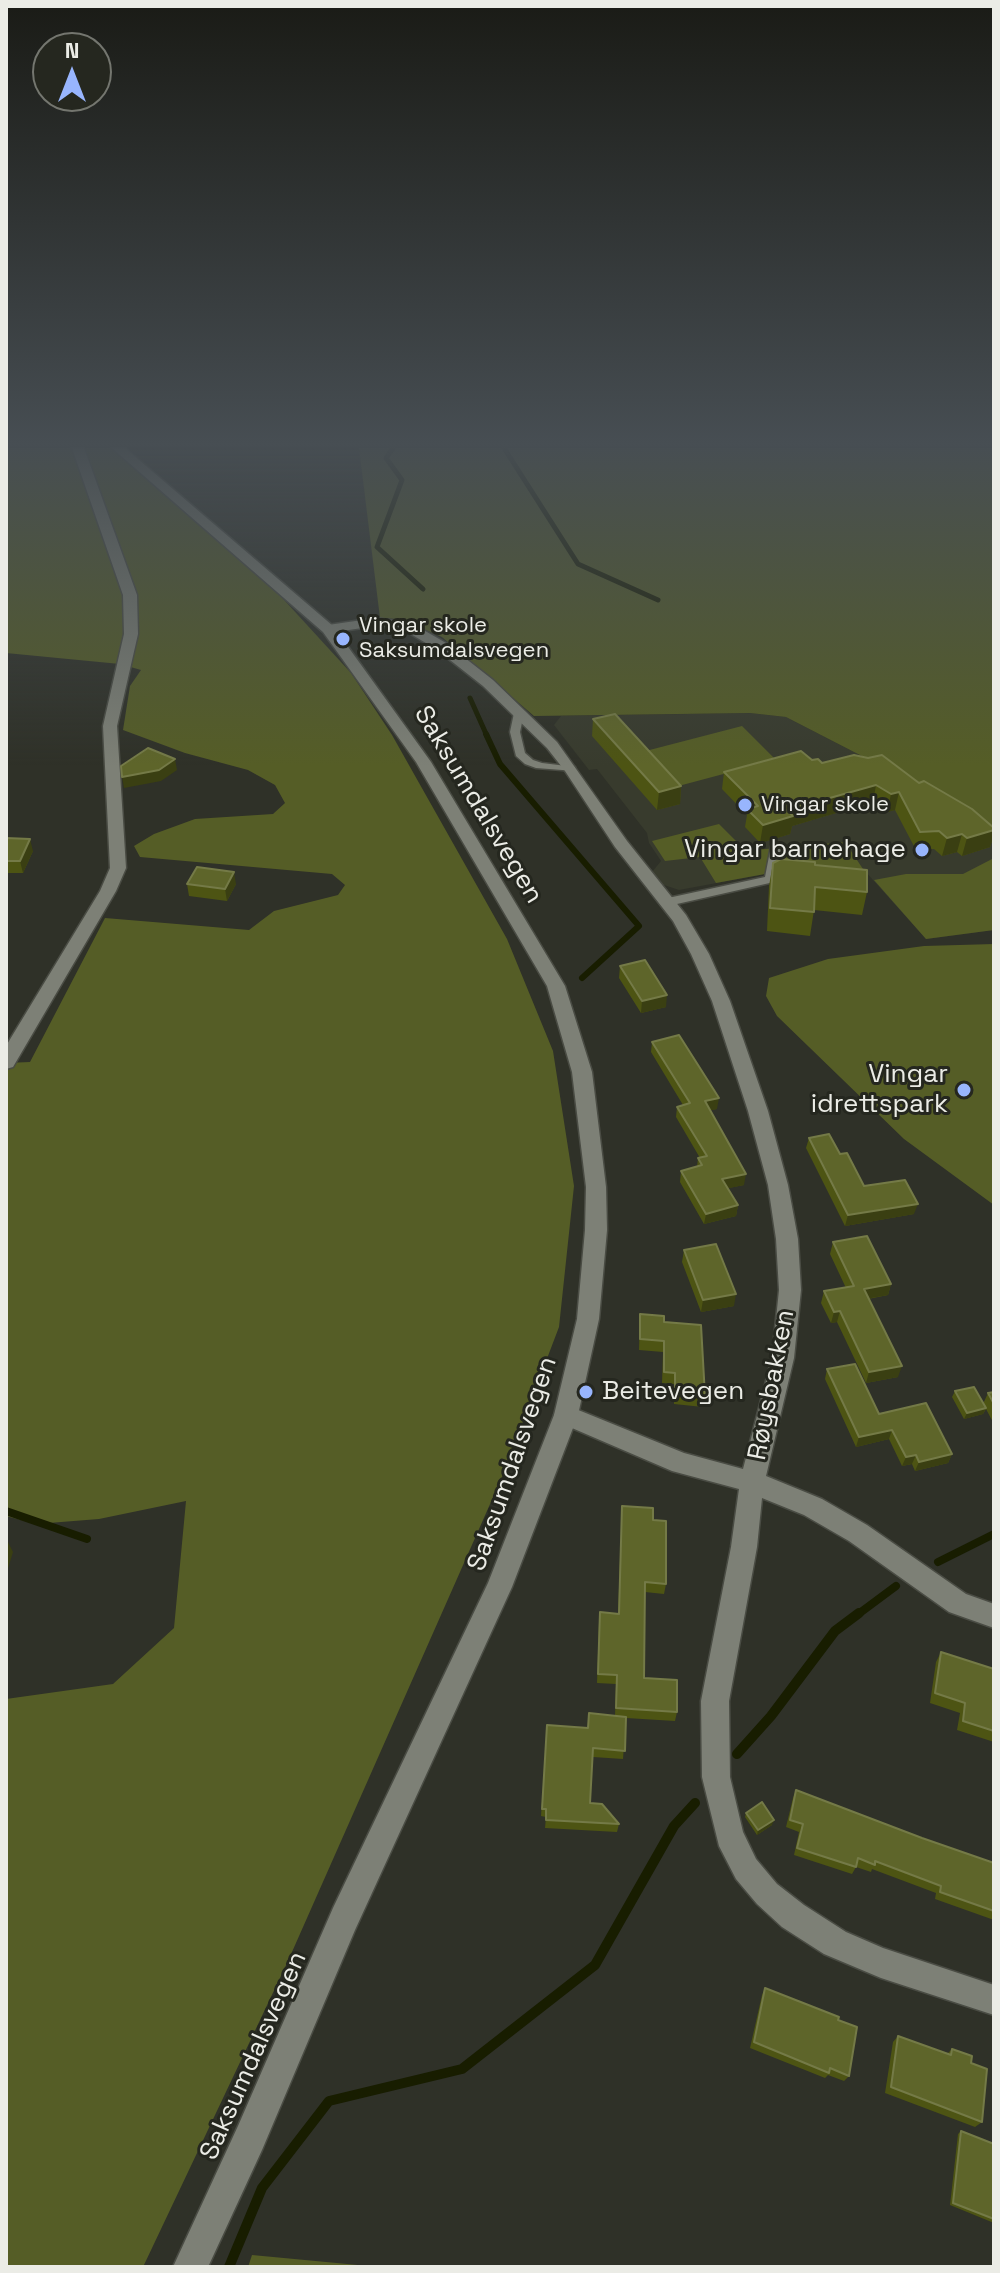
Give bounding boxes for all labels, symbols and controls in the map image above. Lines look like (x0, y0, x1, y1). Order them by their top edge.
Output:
north arrow (32, 32, 112, 112)
text: N (65, 36, 79, 64)
place label: Vingar skole Saksumdalsvegen (359, 613, 549, 664)
marker: Vingar skole Saksumdalsvegen (334, 630, 352, 648)
street label: Saksumdalsvegen (407, 701, 549, 909)
place label: Vingar skole (761, 792, 889, 818)
marker: Vingar skole (736, 796, 754, 814)
place label: Vingar barnehage (684, 834, 906, 866)
marker: Vingar barnehage (913, 841, 931, 859)
place label: Vingar idrettspark (811, 1059, 948, 1120)
marker: Vingar idrettspark (955, 1081, 973, 1099)
street label: Røysbakken (742, 1307, 802, 1463)
street label: Saksumdalsvegen (462, 1353, 564, 1575)
place label: Beitevegen (602, 1376, 744, 1408)
marker: Beitevegen (577, 1383, 595, 1401)
street label: Saksumdalsvegen (194, 1947, 314, 2165)

